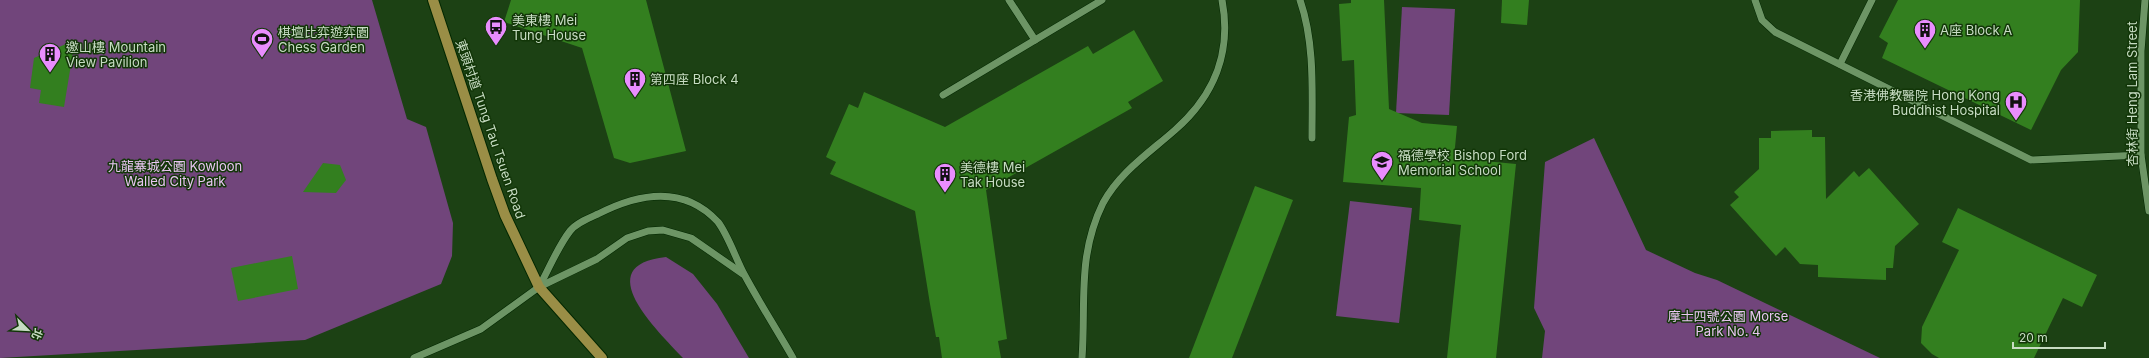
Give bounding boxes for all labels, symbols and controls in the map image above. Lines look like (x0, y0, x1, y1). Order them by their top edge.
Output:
place label: 美東樓 Mei Tung House (512, 12, 586, 43)
bus stop icon: 美東樓 Mei Tung House (483, 14, 509, 47)
building icon: A座 Block A (1912, 17, 1938, 50)
street label: 杏林街 Heng Lam Street (2124, 21, 2140, 167)
place label: A座 Block A (1940, 22, 2012, 38)
place label: 棋壇比弈遊弈園 Chess Garden (278, 24, 369, 55)
sports icon: 棋壇比弈遊弈園 Chess Garden (249, 26, 275, 59)
street label: 東頭村道 Tung Tau Tsuen Road (453, 37, 529, 221)
place label: 邀山樓 Mountain View Pavilion (66, 39, 166, 70)
building icon: 邀山樓 Mountain View Pavilion (37, 41, 63, 74)
building icon: 第四座 Block 4 (622, 66, 648, 99)
place label: 第四座 Block 4 (650, 71, 739, 87)
place label: 香港佛教醫院 Hong Kong Buddhist Hospital (1850, 87, 2000, 118)
hospital icon: 香港佛教醫院 Hong Kong Buddhist Hospital (2003, 89, 2029, 122)
place label: 福德學校 Bishop Ford Memorial School (1398, 147, 1527, 178)
school or university icon: 福德學校 Bishop Ford Memorial School (1369, 149, 1395, 182)
park label: 九龍寨城公園 Kowloon Walled City Park (108, 158, 242, 189)
place label: 美德樓 Mei Tak House (960, 159, 1025, 190)
building icon: 美德樓 Mei Tak House (932, 161, 958, 194)
park label: 摩士四號公園 Morse Park No. 4 (1668, 308, 1788, 339)
north arrow (8, 310, 48, 350)
scale bar (2013, 324, 2105, 350)
text: 北 (29, 326, 46, 342)
text: 20 m (2019, 330, 2048, 345)

